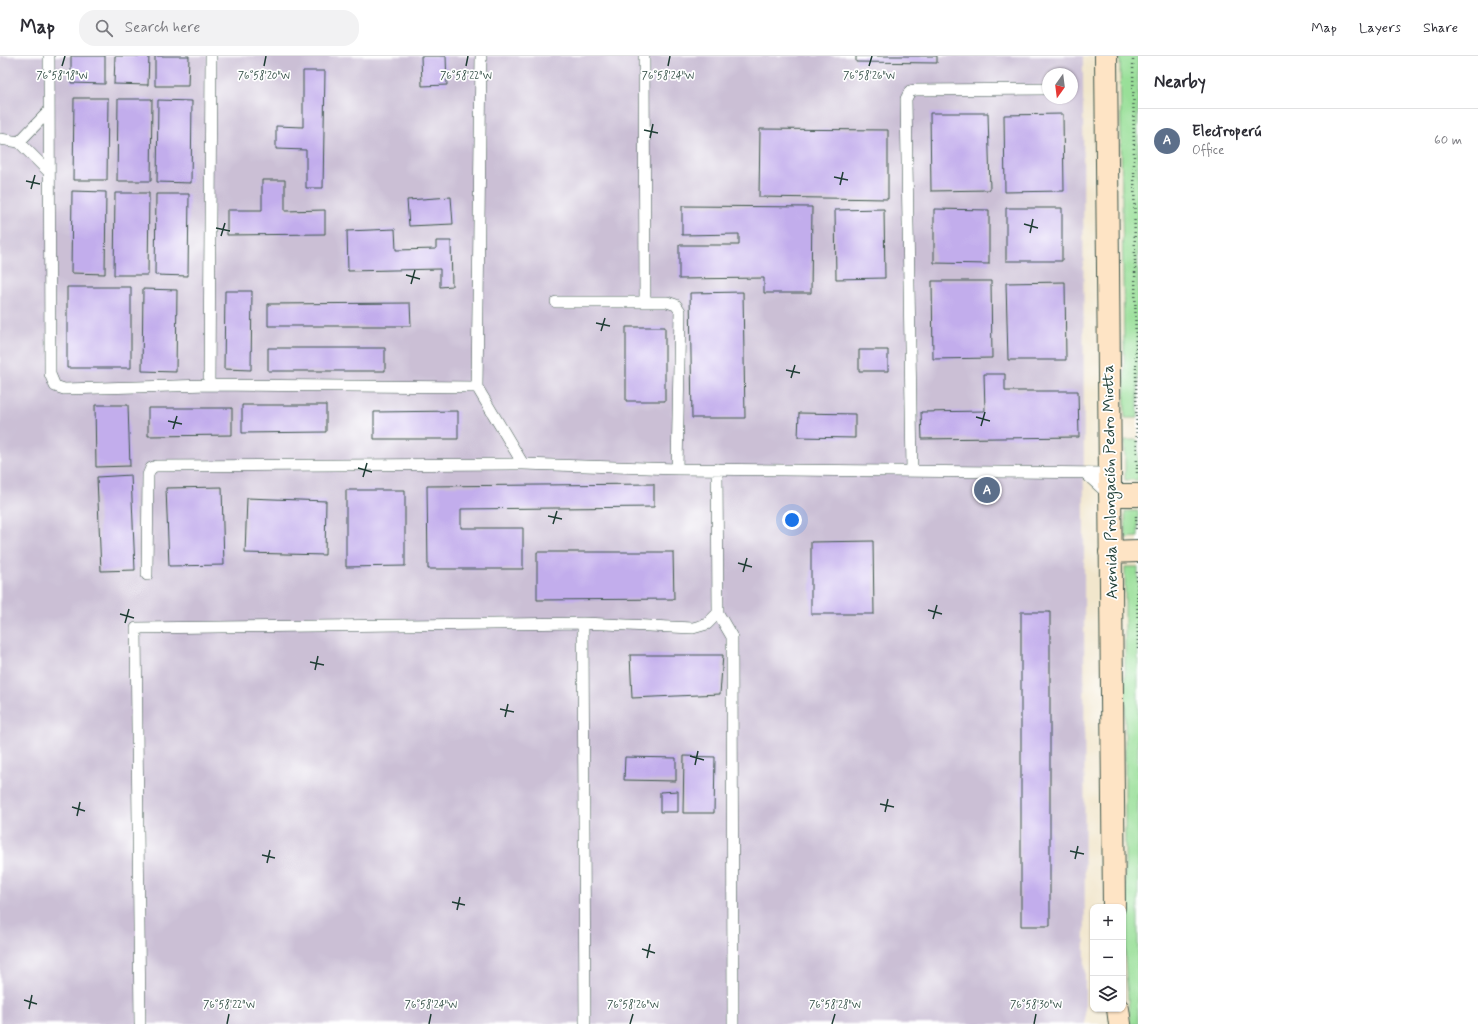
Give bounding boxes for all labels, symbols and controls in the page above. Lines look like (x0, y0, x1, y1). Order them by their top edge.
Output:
search box (79, 10, 359, 46)
text: Map (20, 15, 55, 40)
icon: search (93, 17, 115, 39)
text: Search here (125, 18, 200, 38)
text: Map (1311, 19, 1337, 37)
text: Layers (1359, 19, 1401, 37)
text: Share (1423, 19, 1458, 37)
north arrow (1042, 68, 1078, 104)
text: 76°58'18"W (36, 69, 88, 83)
text: 76°58'20"W (238, 69, 290, 83)
text: 76°58'22"W (440, 69, 492, 83)
text: 76°58'24"W (642, 69, 694, 83)
text: 76°58'26"W (843, 69, 895, 83)
text: Nearby (1154, 71, 1206, 93)
text: Electroperú (1192, 122, 1261, 142)
text: A (1163, 132, 1171, 149)
text: 60 m (1434, 132, 1462, 149)
text: Office (1192, 142, 1224, 159)
street label: Avenida Prolongación Pedro Miotta (1098, 364, 1124, 599)
pin: A (974, 475, 1000, 505)
your location (782, 510, 802, 530)
map controls (1090, 904, 1126, 1012)
button: + (1090, 904, 1126, 940)
button: − (1090, 940, 1126, 976)
button: layers (1090, 976, 1126, 1012)
text: 76°58'22"W (203, 998, 255, 1012)
text: 76°58'24"W (405, 998, 457, 1012)
text: 76°58'26"W (607, 998, 659, 1012)
text: 76°58'28"W (809, 998, 861, 1012)
text: 76°58'30"W (1010, 998, 1062, 1012)

